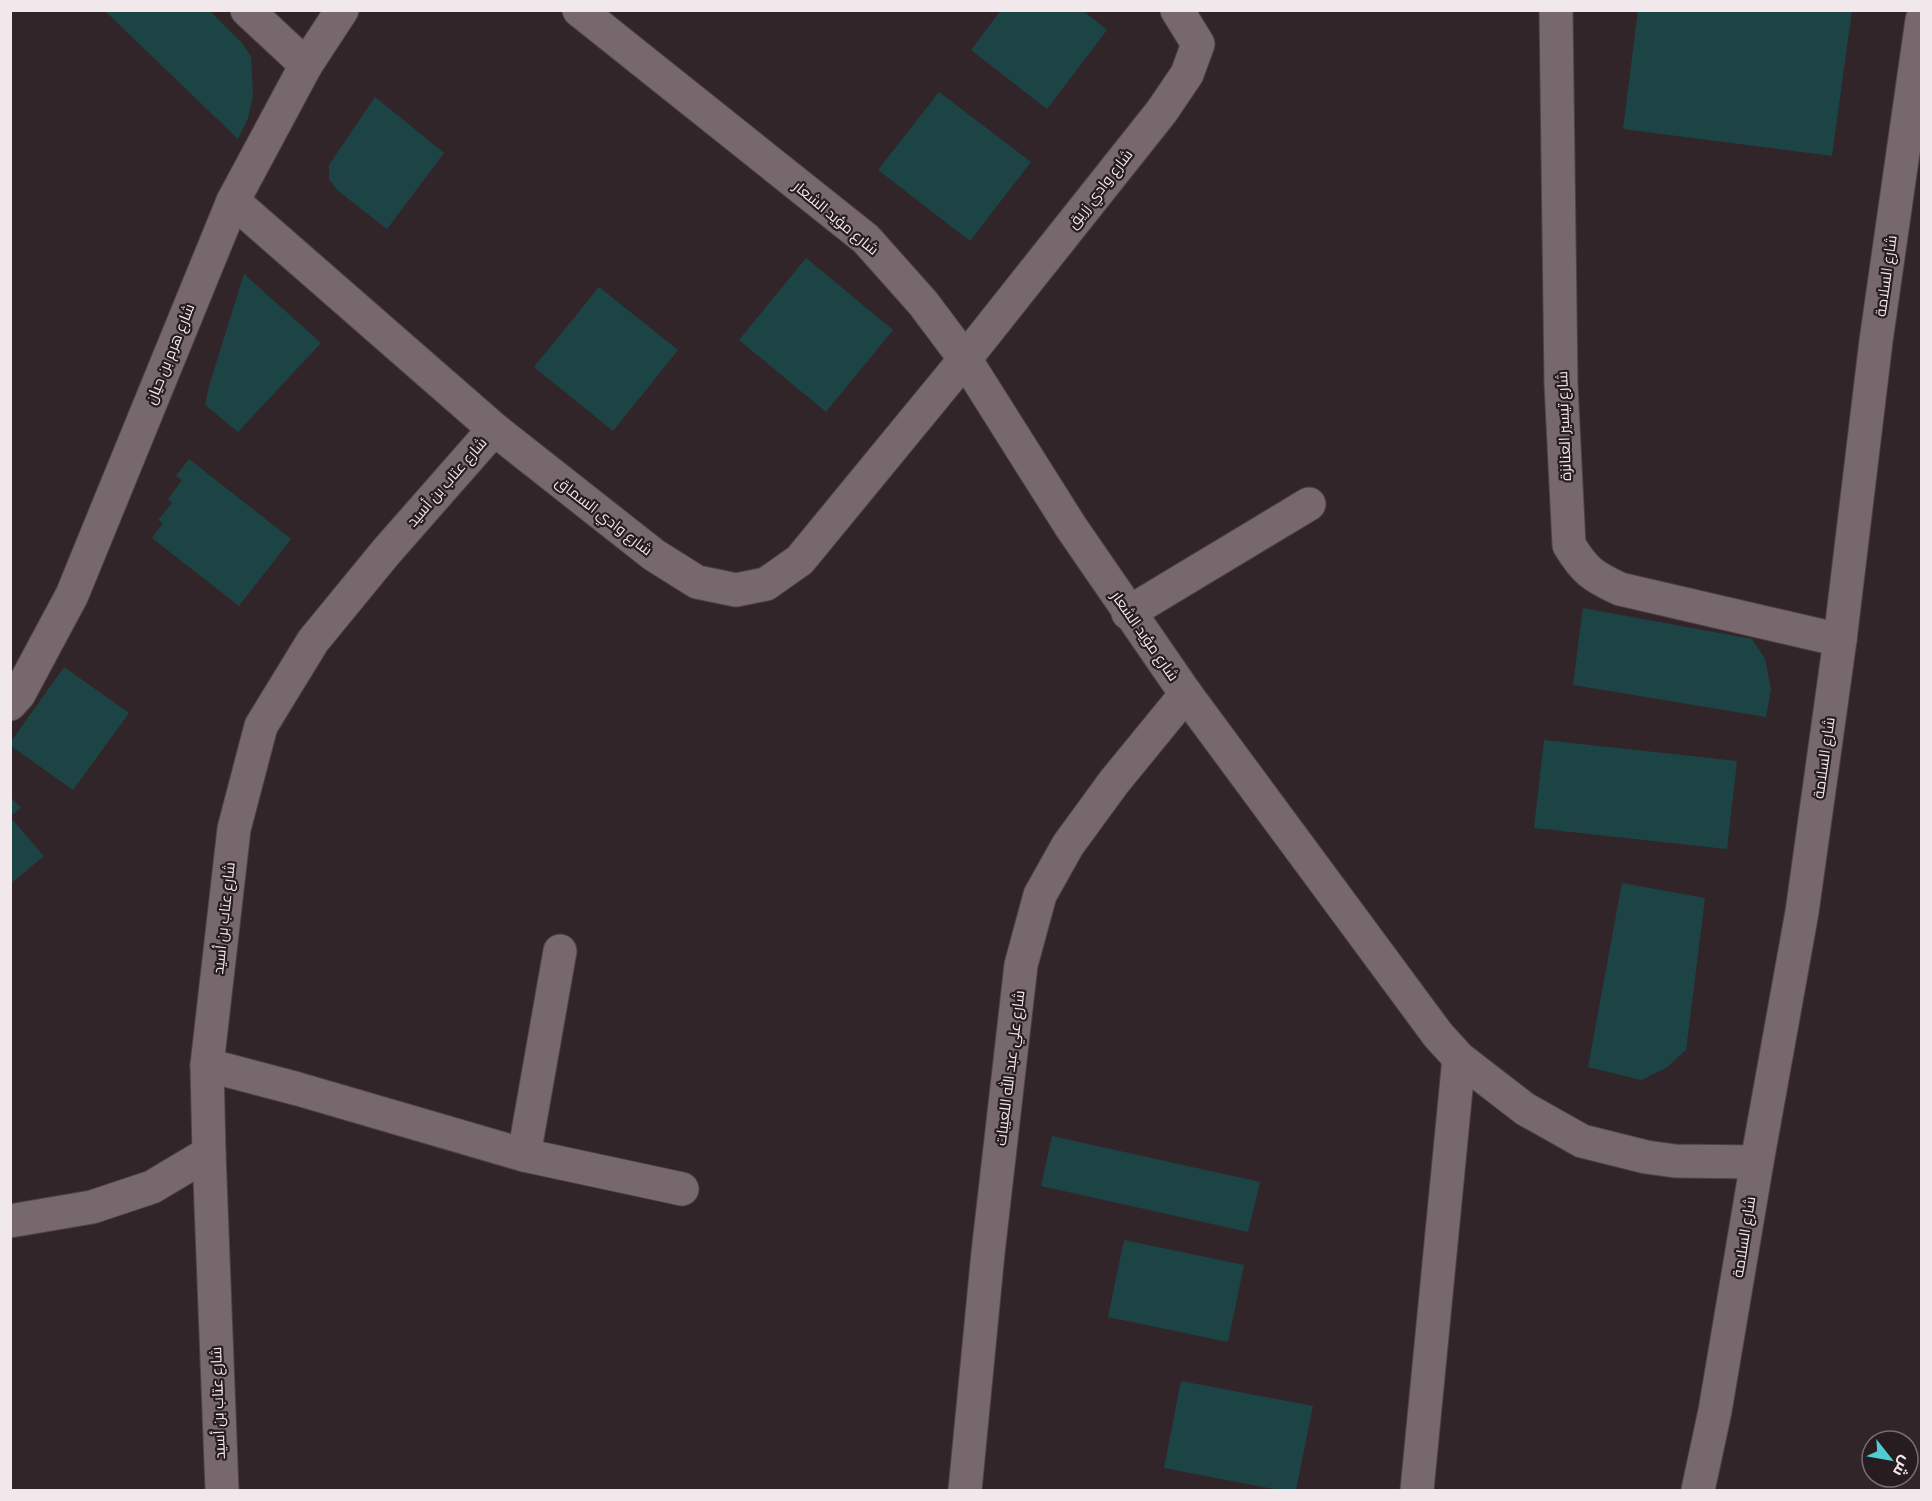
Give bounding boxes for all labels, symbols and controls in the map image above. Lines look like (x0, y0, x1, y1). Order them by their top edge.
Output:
street label: شارع وادي زريق (1064, 146, 1139, 234)
street label: شارع مؤيد الشعار (788, 177, 882, 260)
street label: شارع السلامة (1871, 234, 1903, 318)
street label: شارع هرم بن حيان (142, 301, 200, 408)
street label: شارع تيسير العنانزة (1553, 371, 1577, 481)
street label: شارع عتاب بن أسيد (403, 433, 492, 532)
street label: شارع وادي السماق (550, 473, 656, 562)
street label: شارع مؤيد الشعار (1105, 587, 1183, 685)
street label: شارع السلامة (1809, 716, 1841, 800)
street label: شارع عتاب بن أسيد (208, 861, 241, 975)
street label: شارع علي عبد الله اللعيبات (991, 989, 1031, 1147)
street label: شارع السلامة (1729, 1195, 1761, 1279)
street label: شارع عتاب بن أسيد (206, 1346, 231, 1460)
north arrow (1860, 1429, 1920, 1489)
text: ش (1889, 1453, 1916, 1480)

